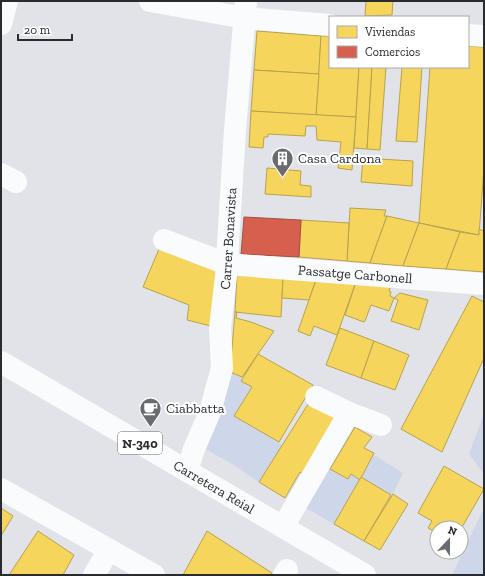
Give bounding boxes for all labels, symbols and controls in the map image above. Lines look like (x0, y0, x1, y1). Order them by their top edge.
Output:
scale bar (18, 16, 72, 42)
legend (329, 16, 469, 68)
text: 20 m (24, 23, 51, 37)
text: Viviendas (364, 25, 415, 39)
text: Comercios (365, 45, 420, 59)
building icon: Casa Cardona (270, 145, 296, 178)
place label: Casa Cardona (298, 150, 381, 167)
street label: Carrer Bonavista (216, 187, 240, 291)
street label: Passatge Carbonell (297, 262, 413, 287)
cafe icon: Ciabbatta (137, 395, 163, 428)
place label: Ciabbatta (166, 400, 225, 417)
road number: N-340 (118, 432, 162, 454)
street label: Carretera Reial (170, 457, 258, 518)
north arrow (429, 520, 469, 560)
text: N (446, 524, 459, 539)

